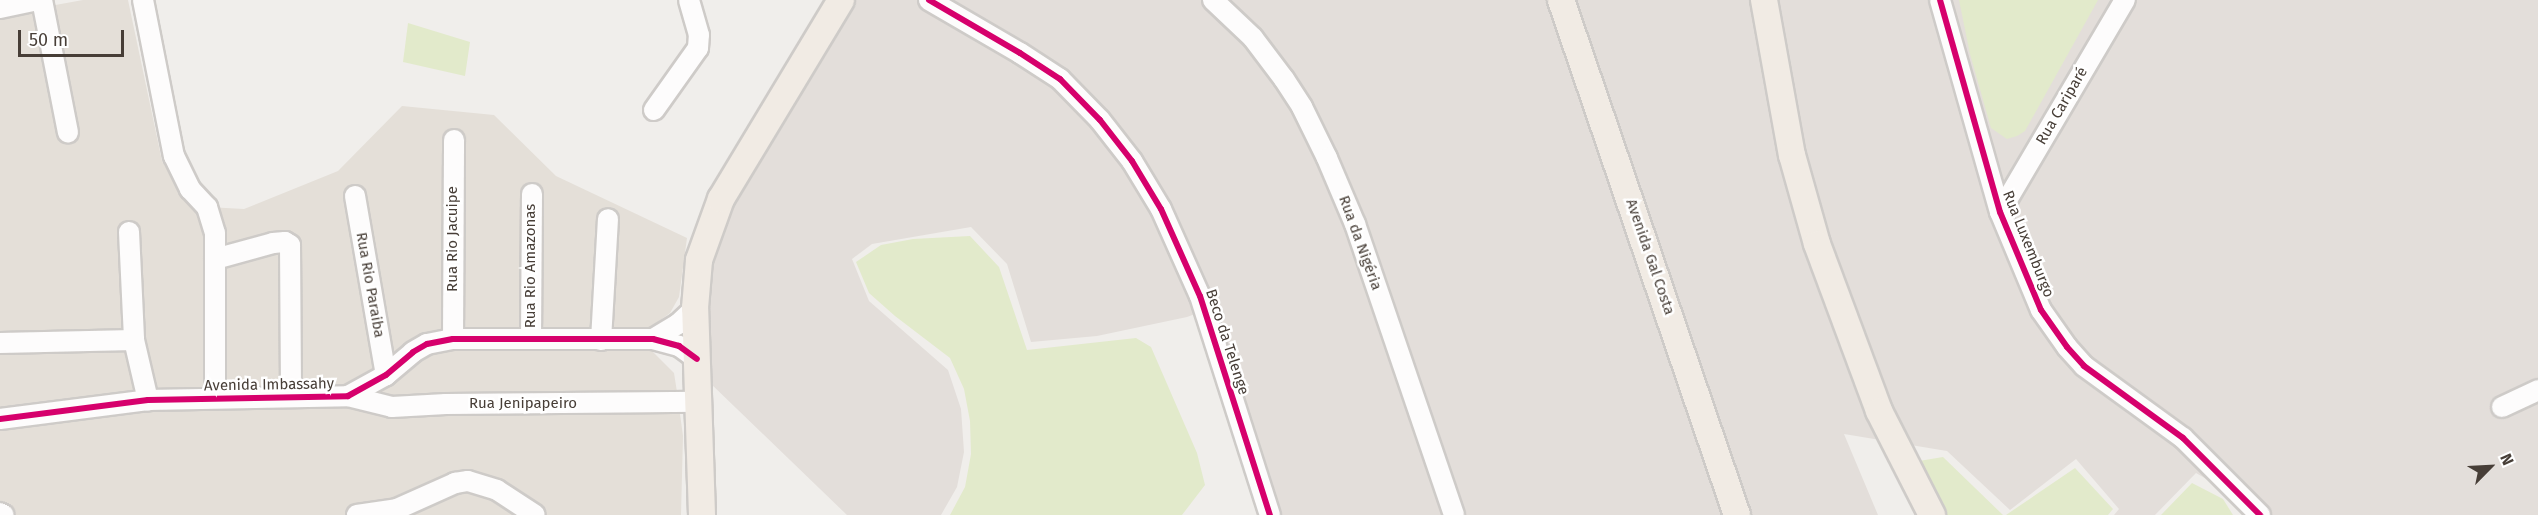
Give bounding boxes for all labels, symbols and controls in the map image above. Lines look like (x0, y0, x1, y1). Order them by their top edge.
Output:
scale bar (21, 18, 128, 56)
text: 50 m (29, 29, 68, 51)
street label: Rua Cariparé (2033, 64, 2091, 148)
street label: Rua Rio Jacuipe (444, 186, 462, 292)
street label: Rua Luxemburgo (1998, 188, 2058, 300)
street label: Rua da Nigéria (1335, 193, 1385, 293)
street label: Avenida Gal Costa (1622, 197, 1678, 317)
street label: Rua Rio Amazonas (522, 204, 540, 328)
street label: Rua Rio Paraiba (352, 231, 388, 339)
street label: Beco da Telenge (1201, 287, 1253, 397)
street label: Avenida Imbassahy (204, 375, 334, 395)
street label: Rua Jenipapeiro (469, 395, 577, 413)
north arrow (2460, 437, 2520, 497)
text: N (2496, 451, 2518, 468)

